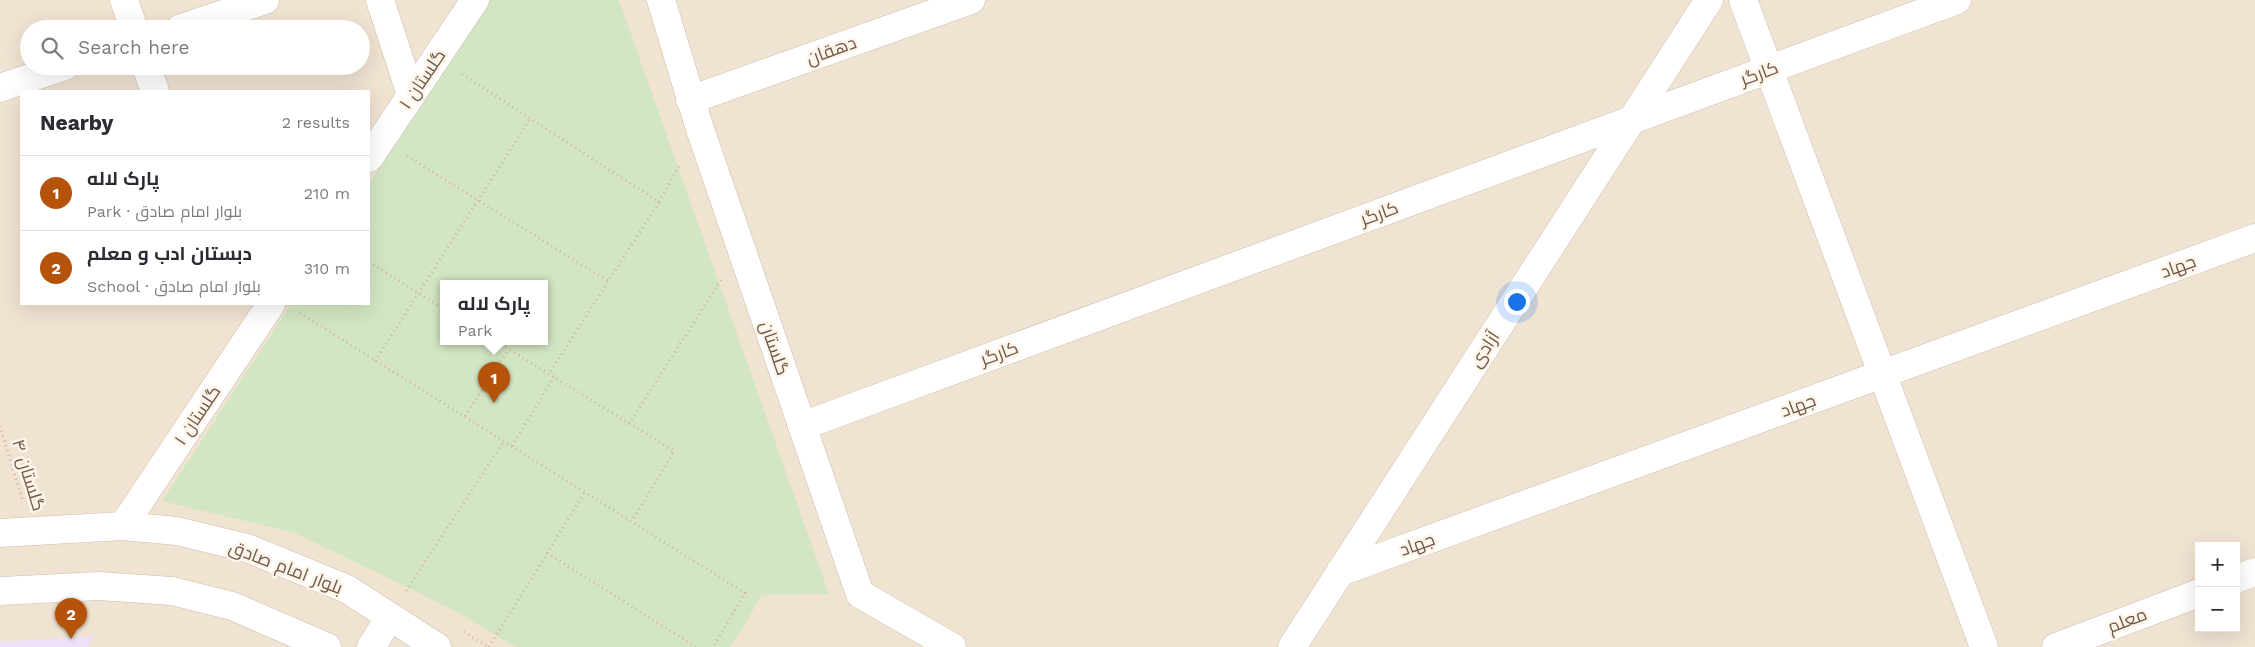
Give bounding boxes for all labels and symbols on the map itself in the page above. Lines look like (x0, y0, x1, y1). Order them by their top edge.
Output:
street label: دهقان (803, 31, 859, 70)
street label: گلستان ۱ (394, 45, 450, 113)
street label: کارگر (1736, 56, 1781, 91)
street label: کارگر (1356, 196, 1401, 231)
street label: جهاد (2158, 250, 2199, 283)
your location (1504, 289, 1530, 315)
street label: گلستان (755, 318, 794, 378)
street label: آزادی (1465, 327, 1504, 372)
street label: کارگر (976, 336, 1021, 371)
pin: 1 (478, 362, 510, 403)
street label: گلستان ۱ (169, 381, 225, 449)
street label: جهاد (1778, 389, 1819, 422)
street label: گلستان ۴ (7, 437, 50, 514)
street label: جهاد (1397, 528, 1438, 561)
street label: بلوار امام صادق (226, 536, 346, 600)
pin: 2 (55, 598, 87, 639)
street label: معلم (2104, 603, 2150, 639)

